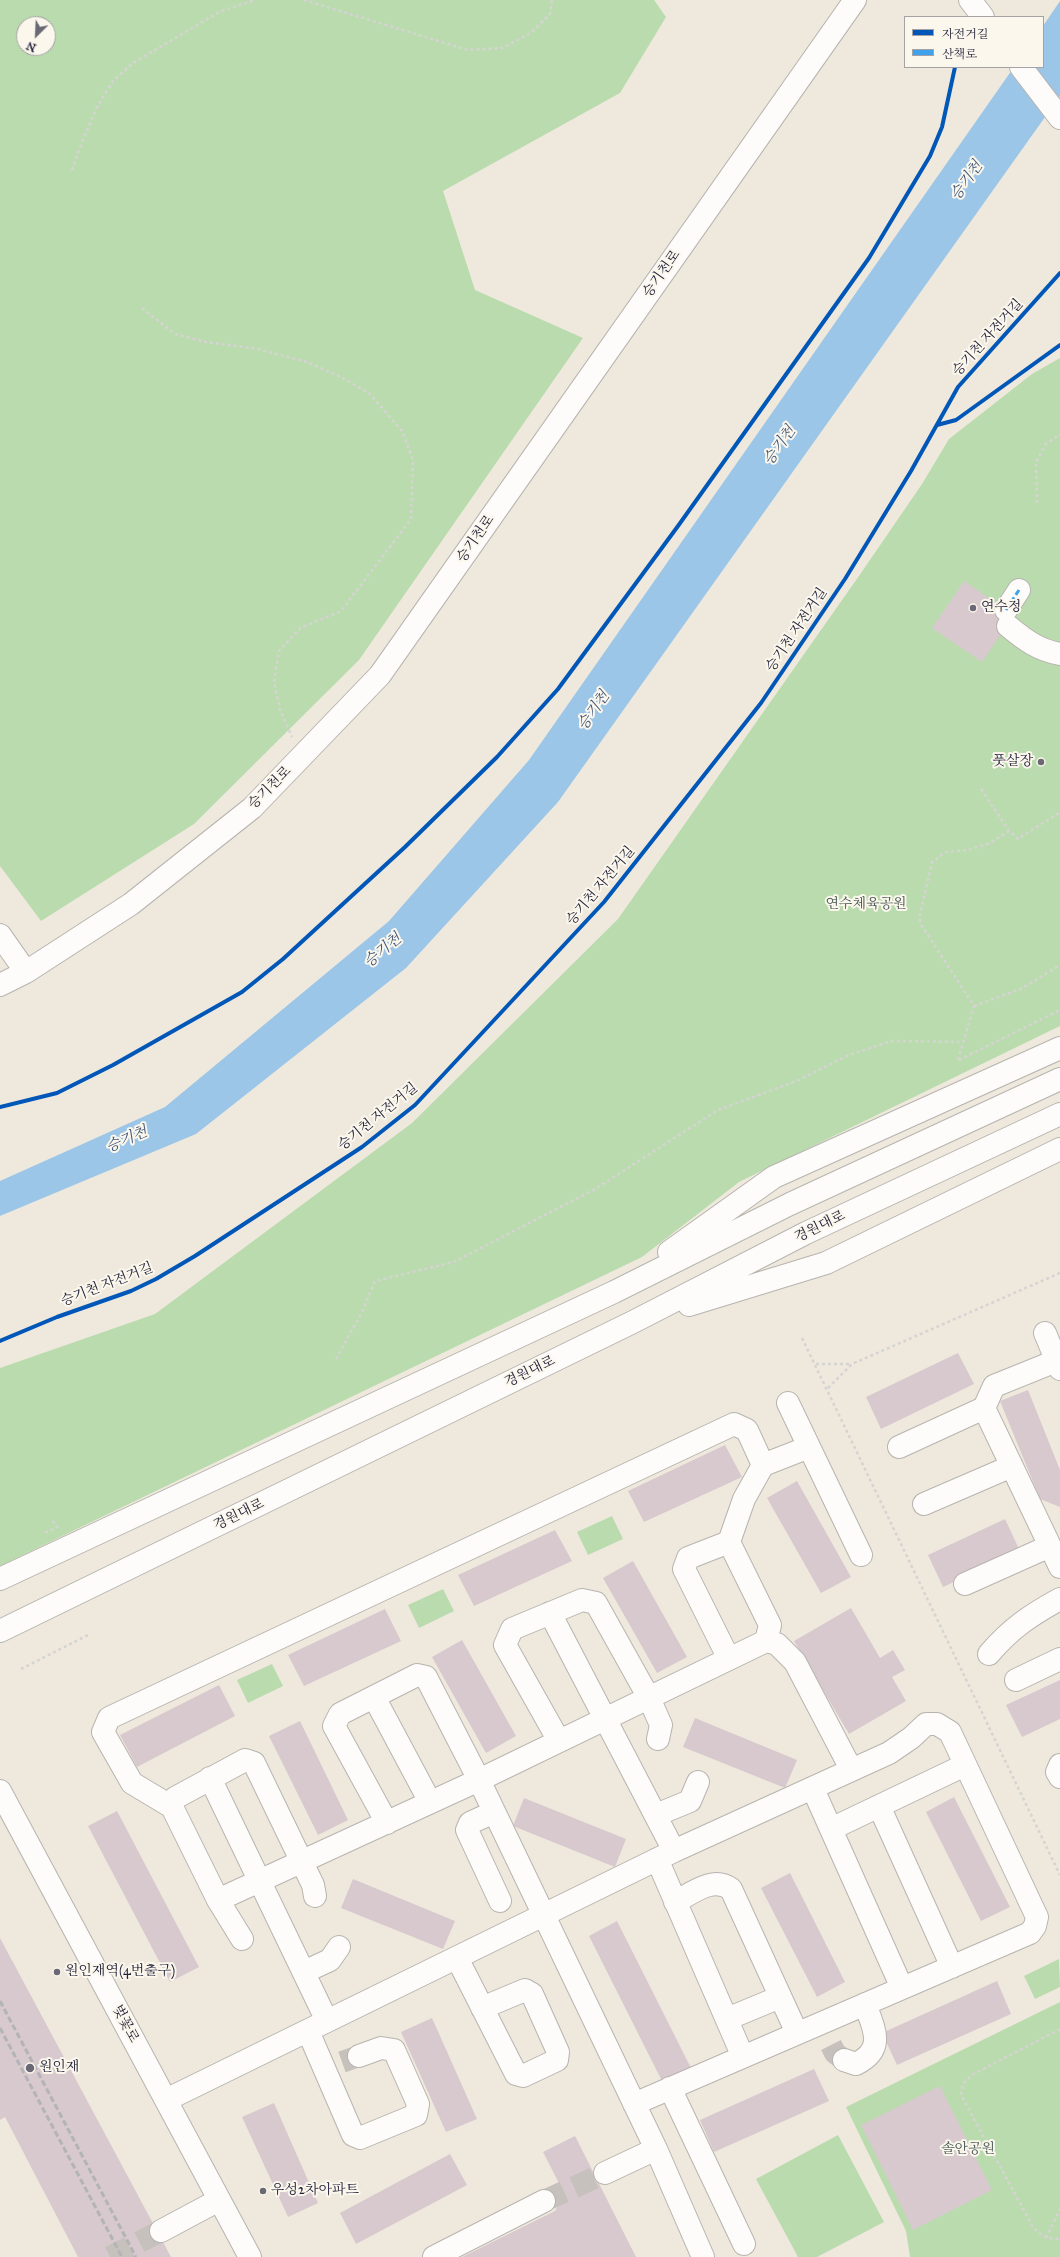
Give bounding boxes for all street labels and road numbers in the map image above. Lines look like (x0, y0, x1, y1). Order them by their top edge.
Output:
street label: 승기천로 (640, 247, 684, 301)
street label: 승기천 자전거길 (949, 296, 1027, 380)
street label: 승기천로 (454, 512, 498, 566)
street label: 승기천 자전거길 (763, 585, 831, 675)
street label: 승기천로 (245, 763, 295, 813)
street label: 승기천 자전거길 (563, 843, 639, 929)
street label: 승기천 자전거길 (335, 1080, 421, 1154)
street label: 경원대로 (792, 1208, 848, 1246)
street label: 승기천 자전거길 (58, 1260, 156, 1310)
street label: 경원대로 (502, 1353, 558, 1391)
street label: 경원대로 (211, 1496, 267, 1534)
street label: 벚꽃로 (108, 2002, 142, 2046)

